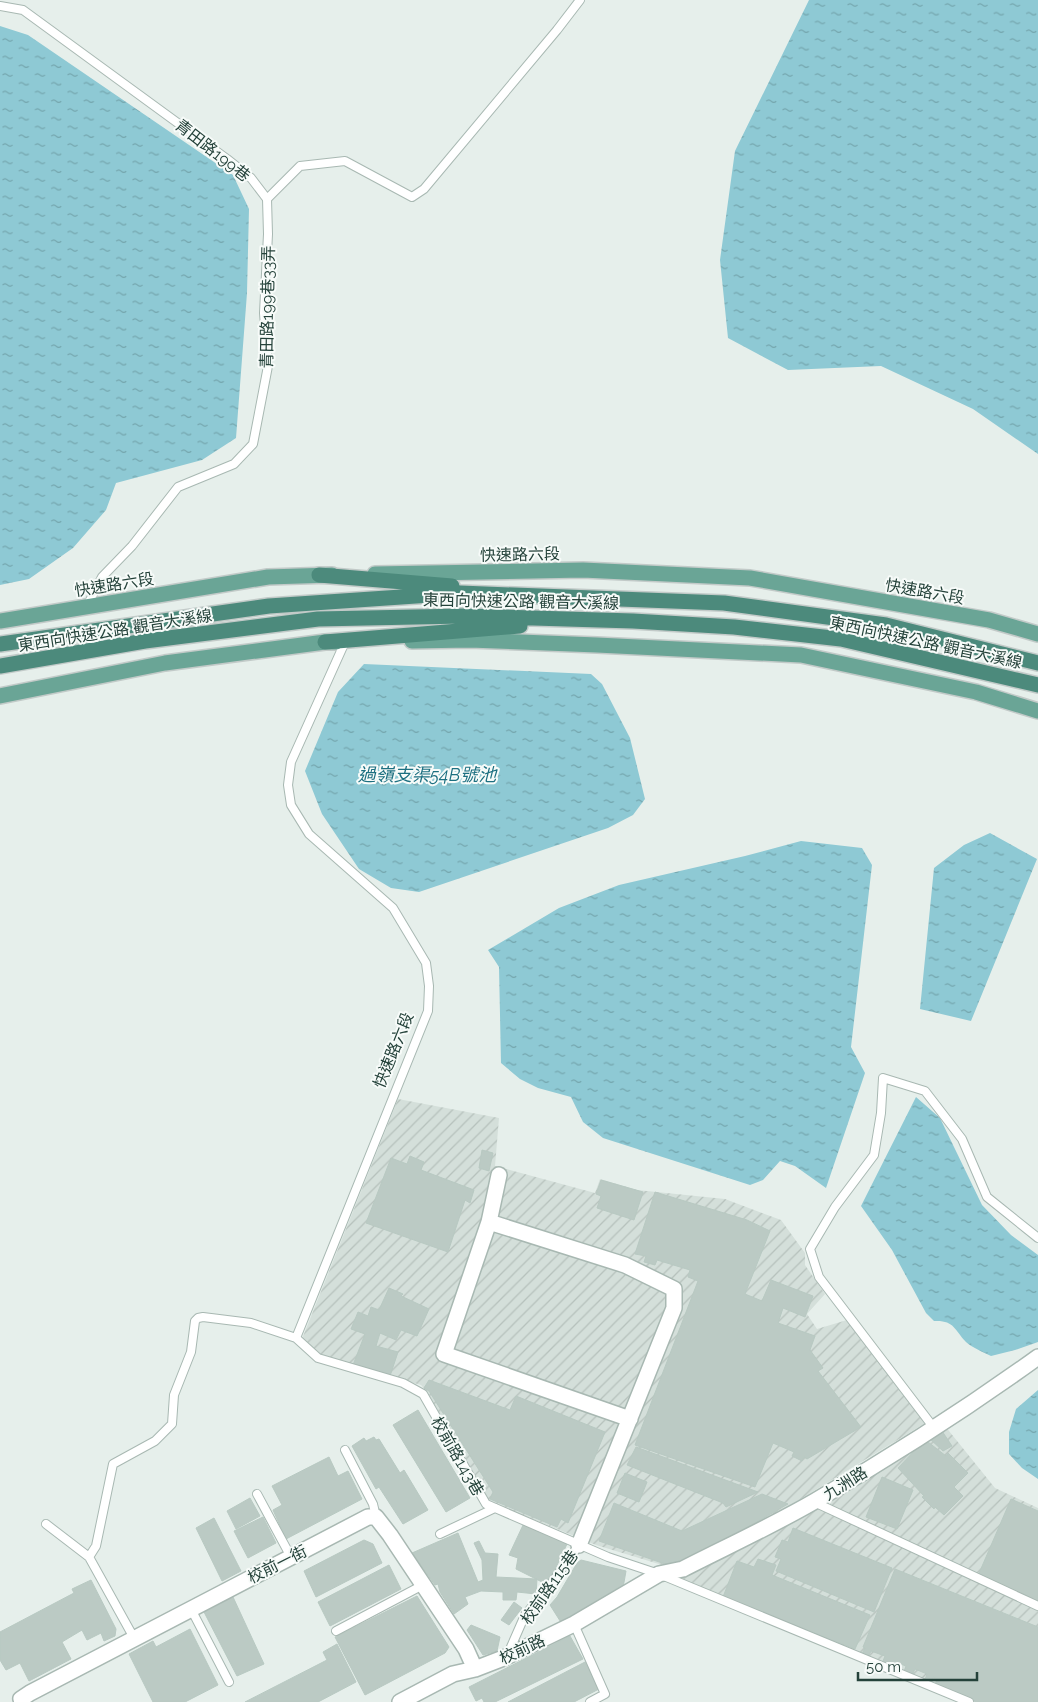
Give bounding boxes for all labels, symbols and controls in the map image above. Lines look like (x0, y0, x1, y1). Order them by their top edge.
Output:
street label: 青田路199巷 (172, 115, 254, 185)
street label: 青田路199巷33弄 (257, 246, 278, 369)
street label: 快速路六段 (480, 544, 560, 565)
street label: 快速路六段 (73, 569, 155, 600)
street label: 快速路六段 (884, 575, 966, 608)
street label: 東西向快速公路 觀音大溪線 (423, 590, 619, 613)
street label: 東西向快速公路 觀音大溪線 (17, 606, 213, 655)
street label: 東西向快速公路 觀音大溪線 (828, 613, 1024, 672)
water label: 過嶺支渠54B號池 (358, 764, 498, 785)
street label: 快速路六段 (370, 1010, 417, 1091)
street label: 校前路143巷 (427, 1413, 488, 1499)
street label: 九洲路 (820, 1463, 871, 1504)
street label: 校前一街 (244, 1541, 310, 1587)
street label: 校前路115巷 (517, 1546, 582, 1628)
street label: 校前路 (496, 1631, 548, 1668)
scale bar (858, 1650, 977, 1682)
text: 50 m (866, 1658, 901, 1676)

